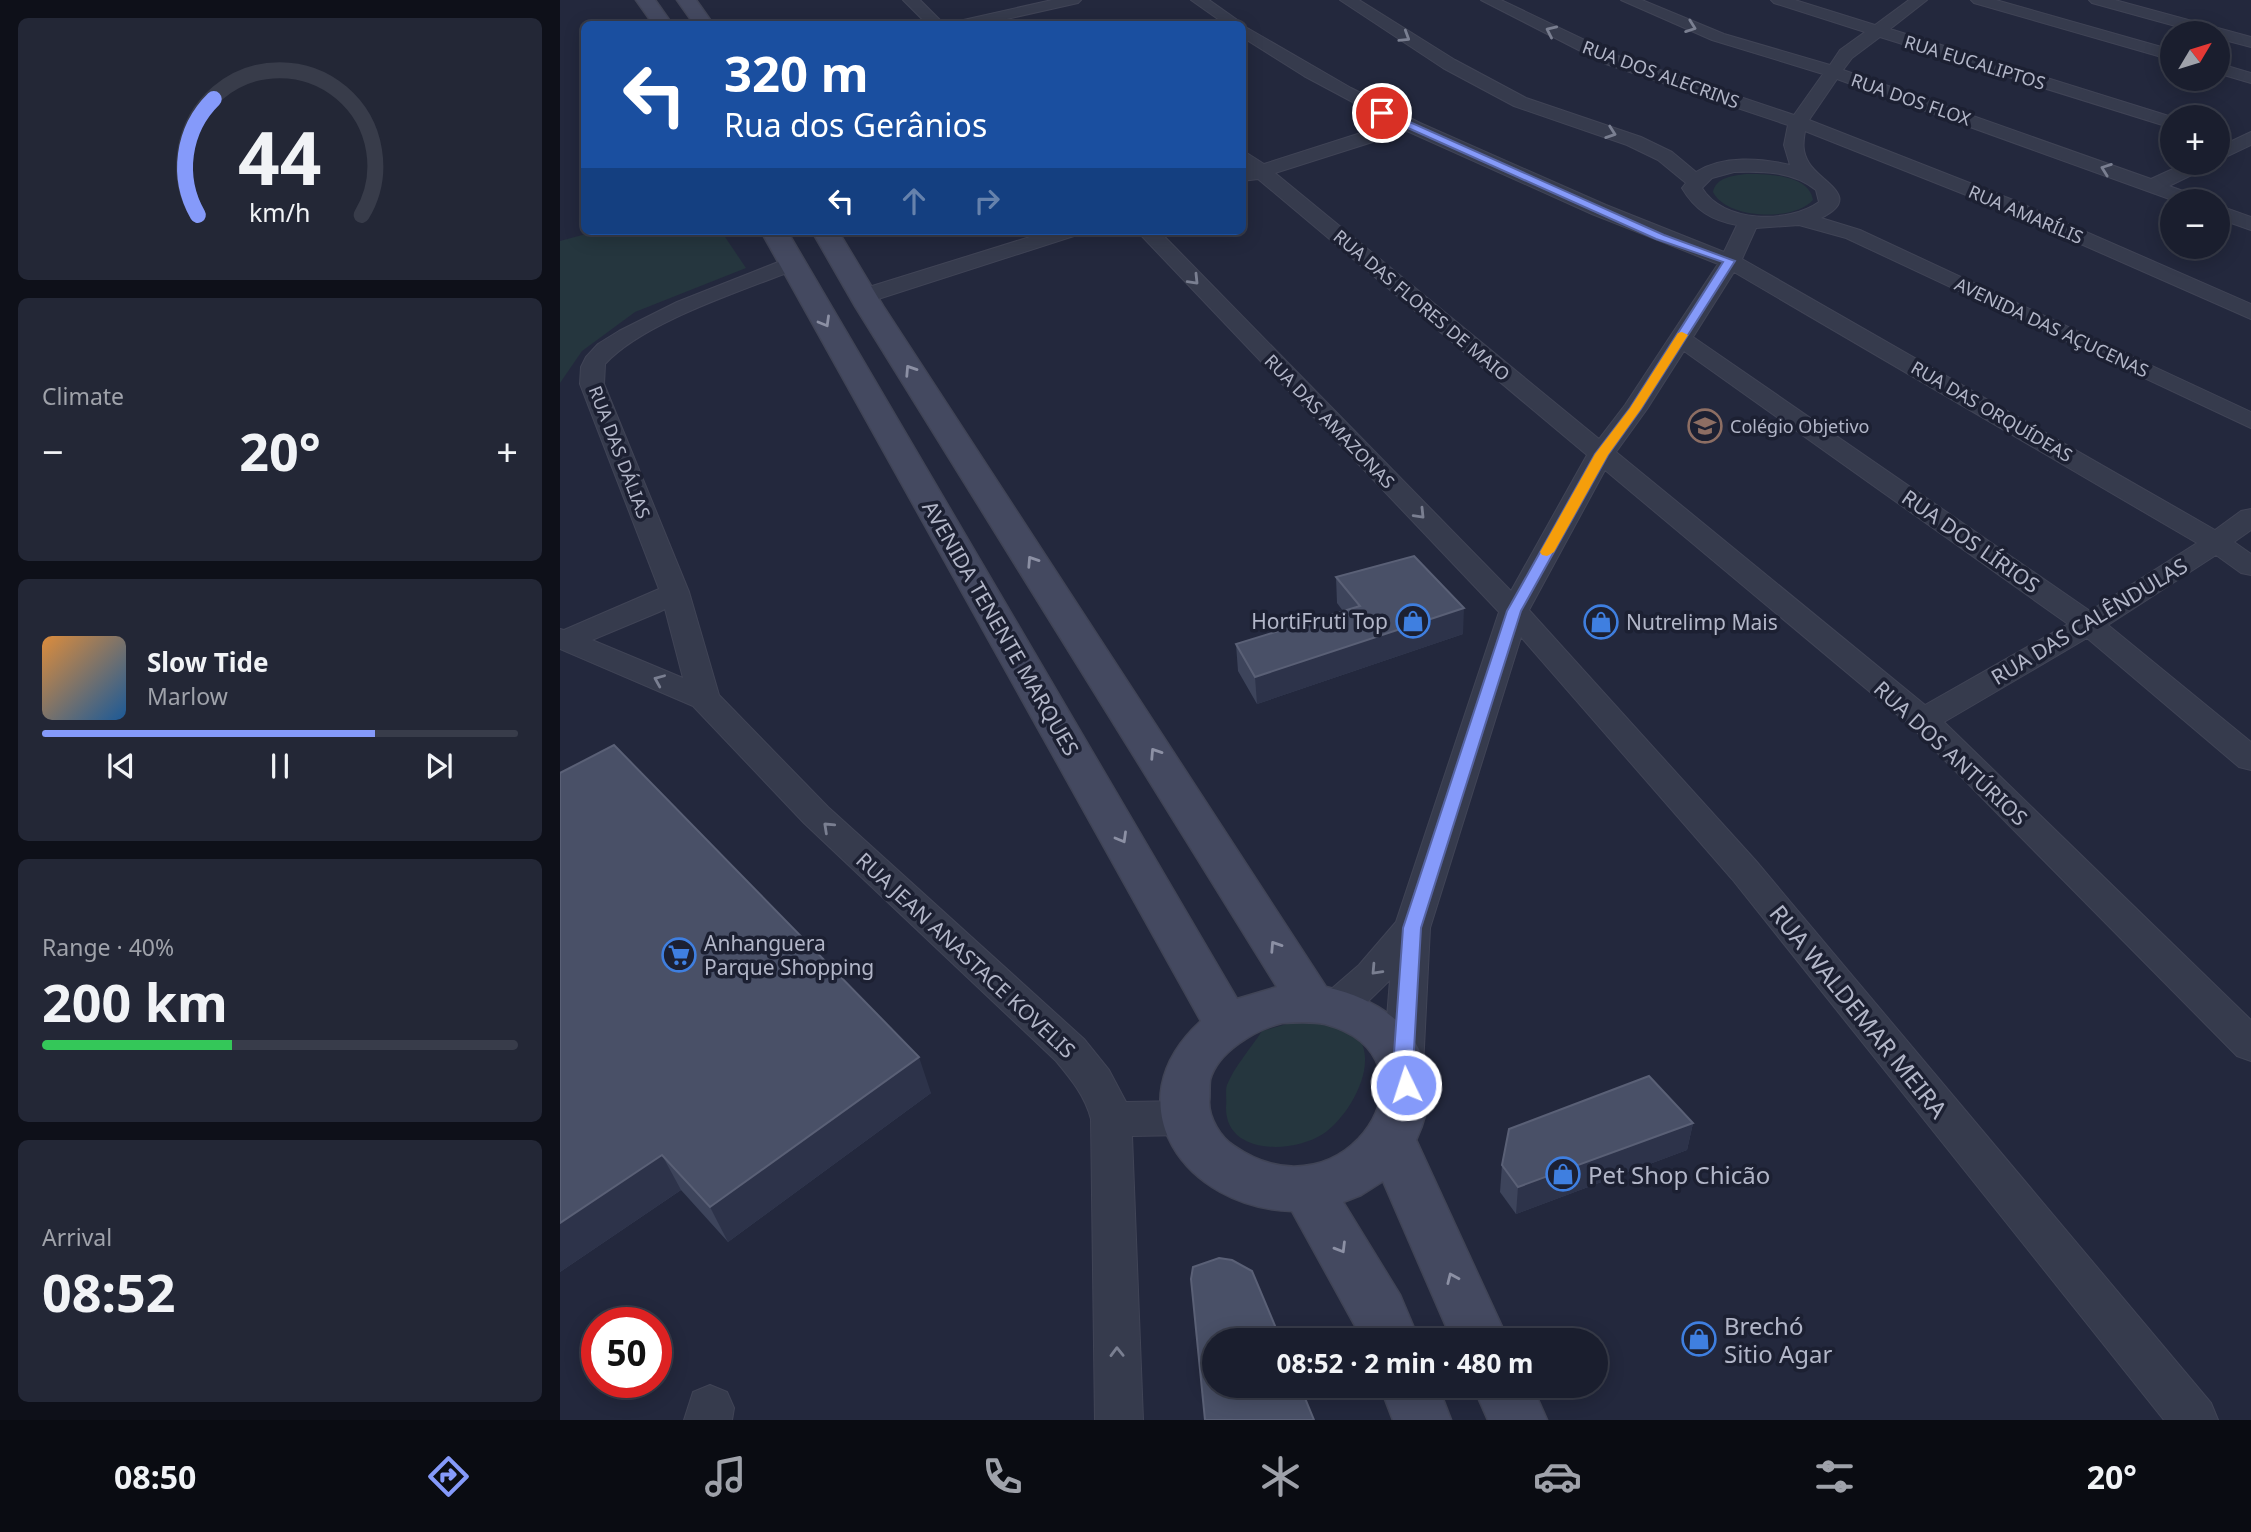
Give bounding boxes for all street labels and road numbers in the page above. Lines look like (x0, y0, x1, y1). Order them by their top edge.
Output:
street label: RUA EUCALIPTOS (1901, 29, 2049, 95)
street label: RUA DOS ALECRINS (1579, 34, 1743, 114)
street label: RUA DOS FLOX (1848, 67, 1974, 131)
street label: RUA AMARÍLIS (1965, 179, 2087, 249)
street label: RUA DAS FLORES DE MAIO (1329, 224, 1515, 386)
street label: AVENIDA DAS AÇUCENAS (1951, 271, 2153, 383)
street label: RUA DAS AMAZONAS (1260, 349, 1400, 493)
street label: RUA DAS ORQUÍDEAS (1907, 355, 2077, 467)
street label: RUA DAS DÁLIAS (584, 382, 656, 522)
street label: RUA DOS LÍRIOS (1897, 483, 2045, 599)
street label: AVENIDA TENENTE MARQUES (916, 495, 1086, 761)
street label: RUA DAS CALÊNDULAS (1986, 551, 2192, 691)
street label: RUA DOS ANTÚRIOS (1868, 674, 2034, 832)
street label: RUA JEAN ANASTACE KOVELIS (850, 846, 1082, 1064)
street label: RUA WALDEMAR MEIRA (1763, 897, 1956, 1125)

